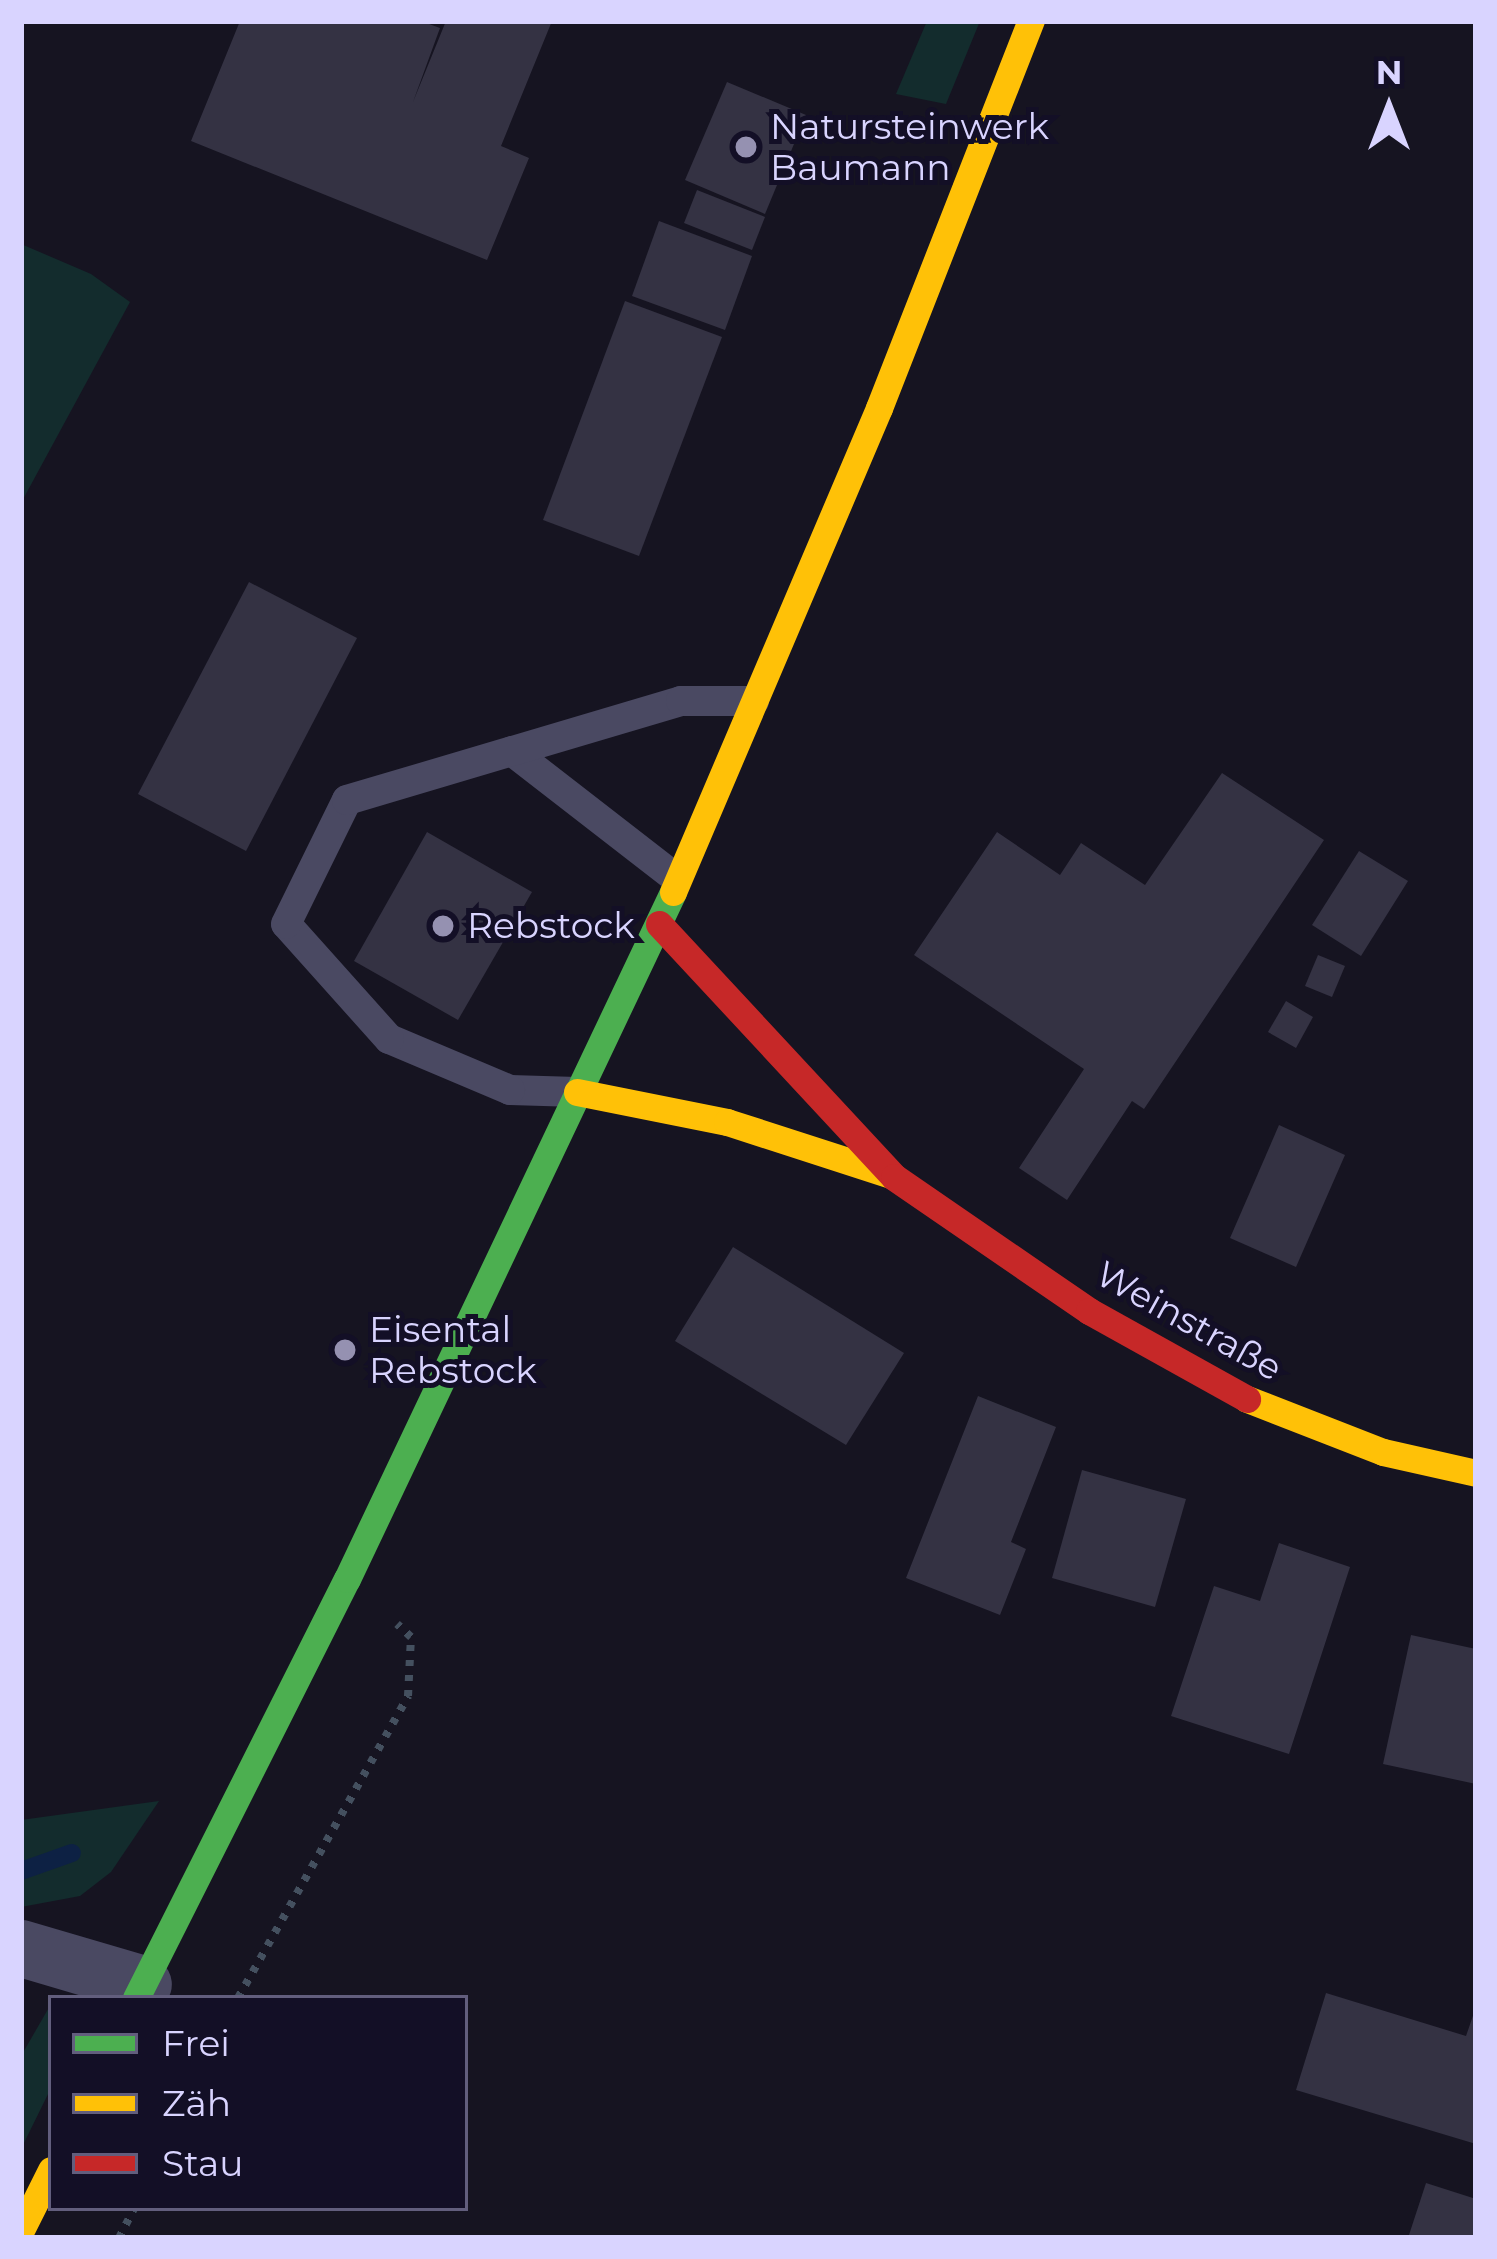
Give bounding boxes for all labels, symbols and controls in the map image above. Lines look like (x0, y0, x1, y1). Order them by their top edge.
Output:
north arrow (1329, 48, 1449, 168)
text: N (1376, 52, 1402, 92)
place label: Natursteinwerk Baumann (770, 104, 1049, 189)
marker: Natursteinwerk Baumann (733, 134, 759, 160)
place label: Rebstock (467, 904, 635, 948)
marker: Rebstock (430, 913, 456, 939)
street label: Weinstraße (1088, 1252, 1290, 1390)
place label: Eisental Rebstock (369, 1307, 537, 1392)
marker: Eisental Rebstock (332, 1337, 358, 1363)
legend (48, 1995, 468, 2211)
text: Frei (162, 2021, 230, 2065)
text: Zäh (162, 2081, 231, 2125)
text: Stau (162, 2141, 243, 2185)

